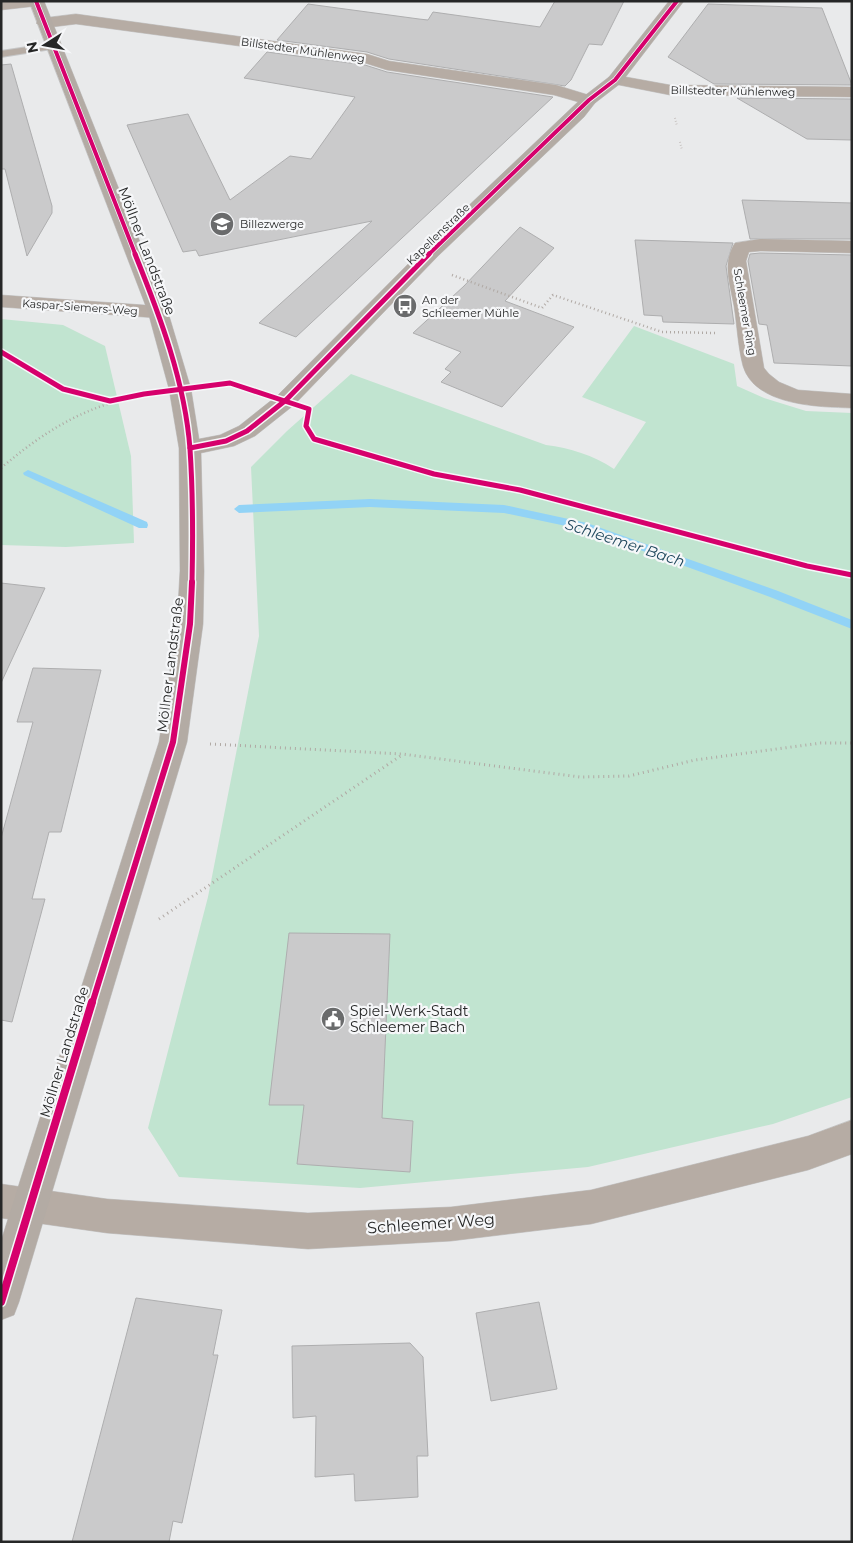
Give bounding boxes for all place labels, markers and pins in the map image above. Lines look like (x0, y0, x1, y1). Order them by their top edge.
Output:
school or university icon: Billezwerge (209, 211, 235, 237)
place label: Billezwerge (240, 217, 304, 231)
bus stop icon: An der Schleemer Mühle (392, 293, 418, 319)
place label: An der Schleemer Mühle (422, 293, 519, 320)
place label: Spiel-Werk-Stadt Schleemer Bach (350, 1002, 469, 1036)
public building icon: Spiel-Werk-Stadt Schleemer Bach (320, 1006, 346, 1032)

